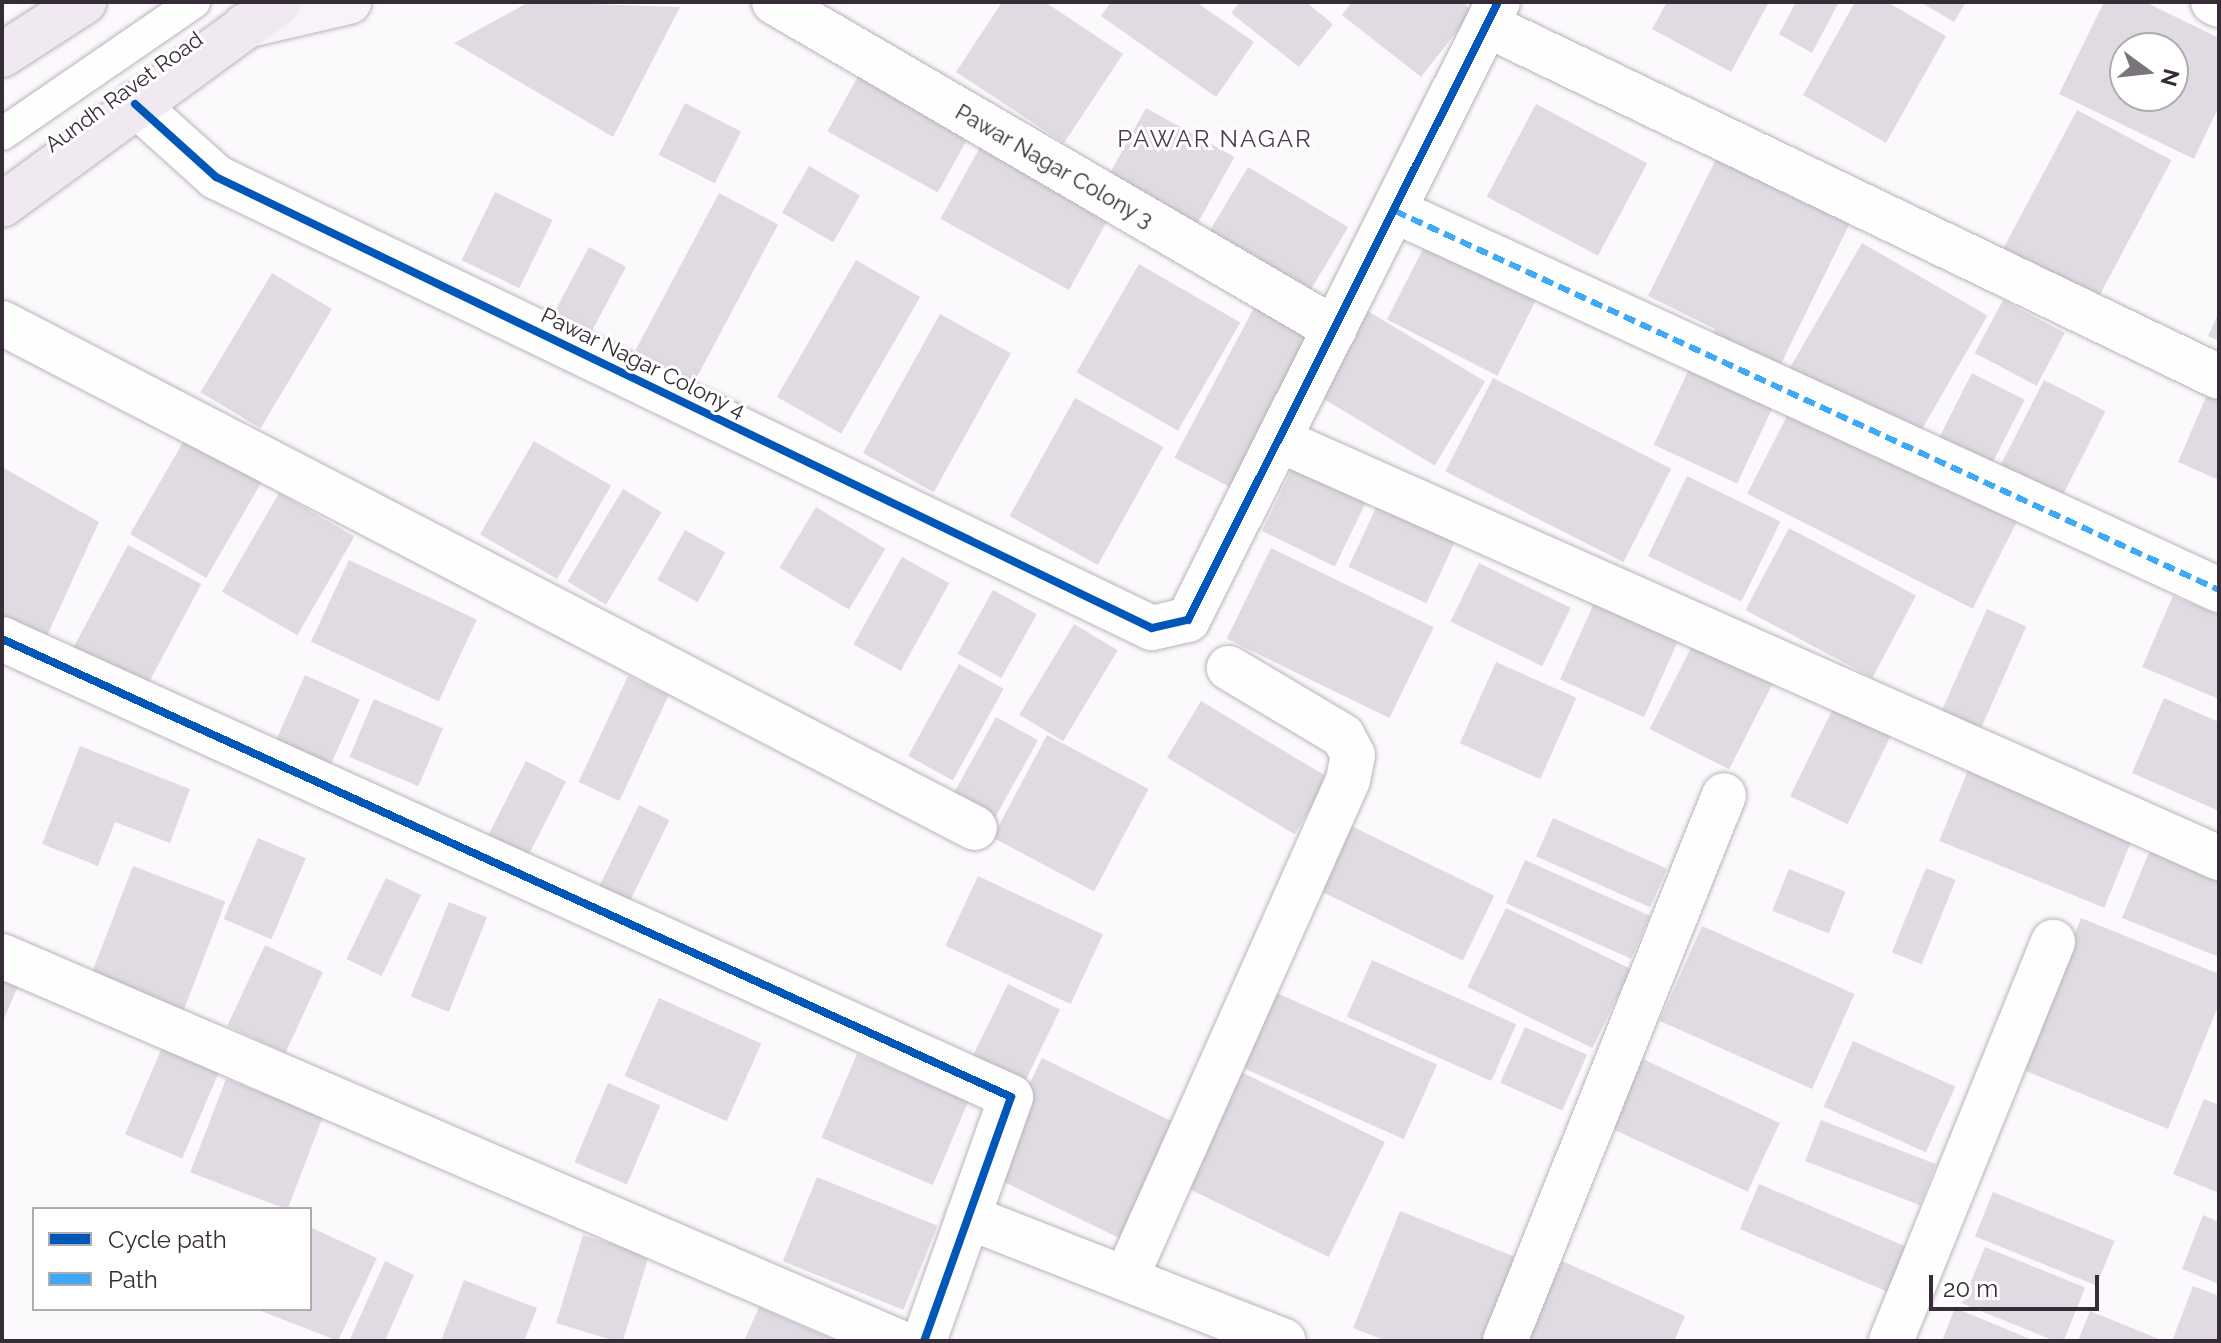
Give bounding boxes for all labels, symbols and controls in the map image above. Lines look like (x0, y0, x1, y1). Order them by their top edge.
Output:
street label: Aundh Ravet Road (40, 26, 208, 158)
north arrow (2109, 32, 2189, 112)
text: N (2156, 66, 2185, 89)
street label: Pawar Nagar Colony 3 (950, 98, 1158, 234)
district label: PAWAR NAGAR (1117, 125, 1313, 153)
street label: Pawar Nagar Colony 4 (536, 302, 750, 424)
legend (32, 1207, 312, 1311)
text: Cycle path (108, 1225, 227, 1254)
scale bar (1933, 1259, 2103, 1309)
text: Path (108, 1265, 158, 1294)
text: 20 m (1943, 1274, 1998, 1303)

